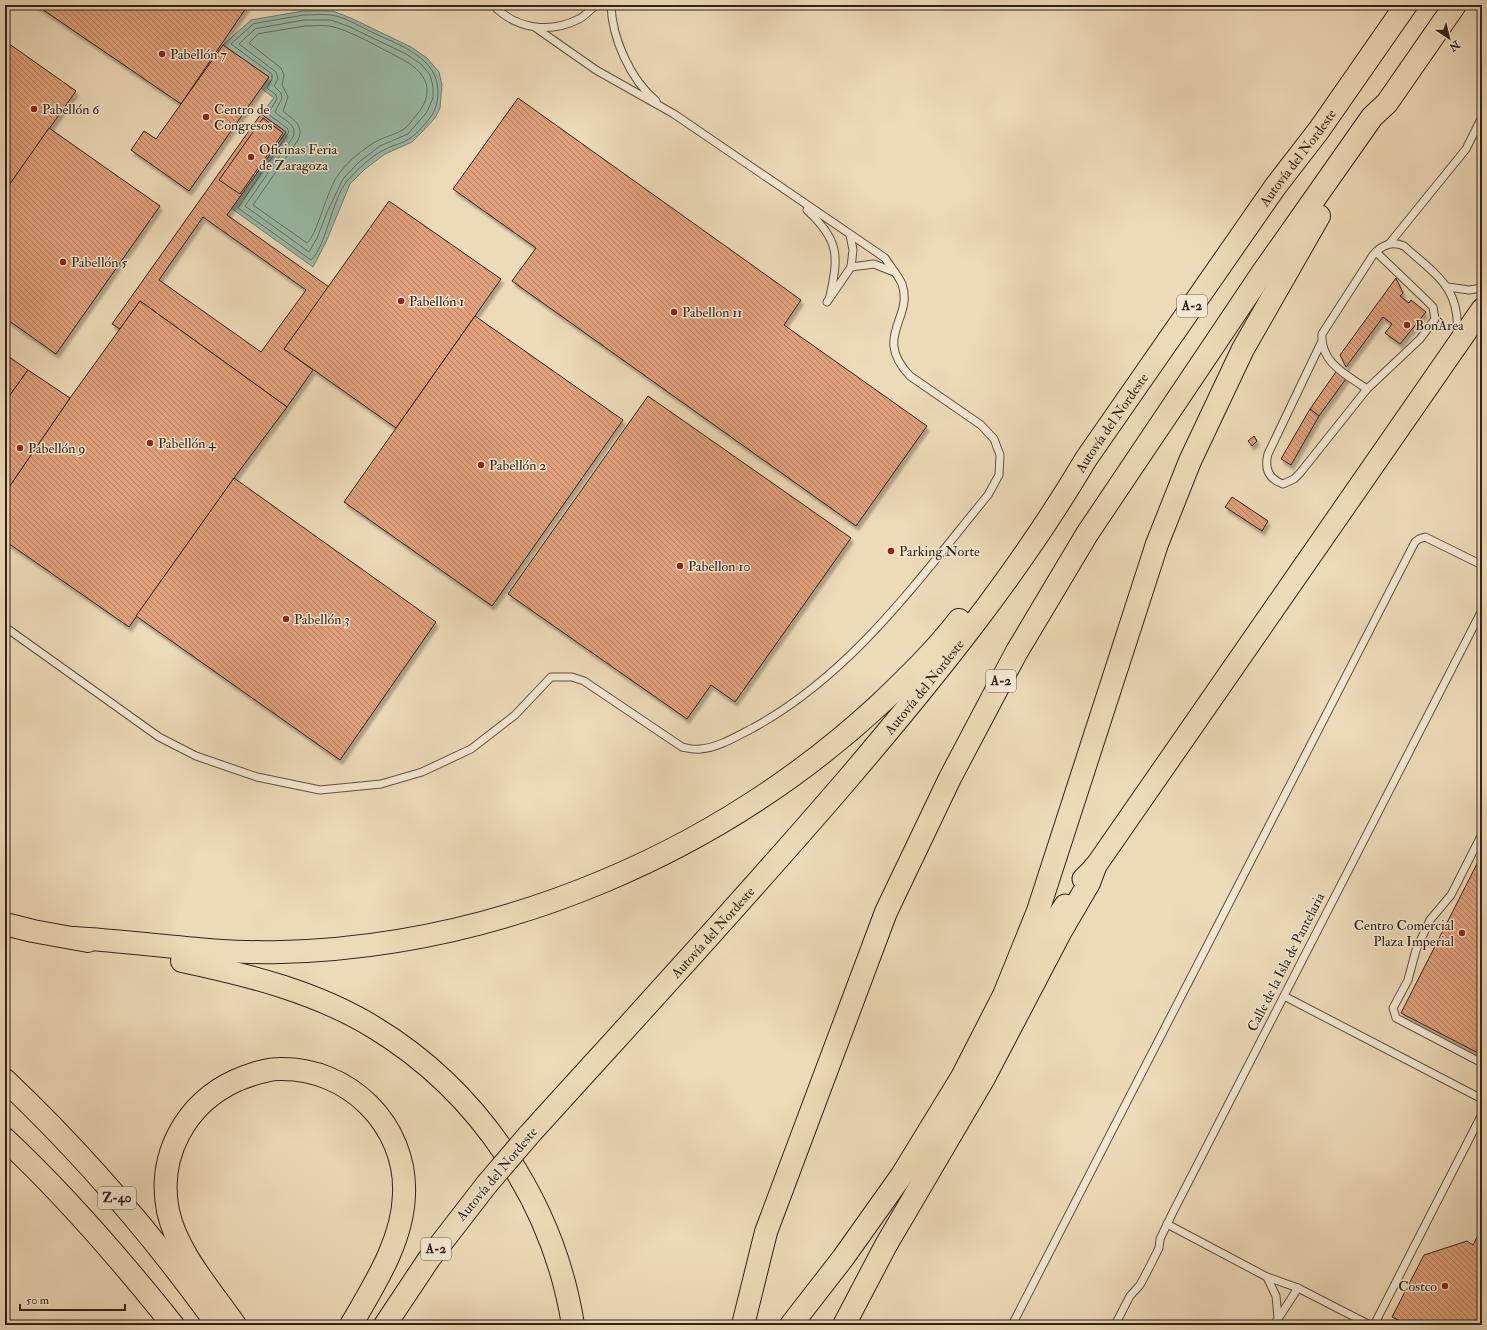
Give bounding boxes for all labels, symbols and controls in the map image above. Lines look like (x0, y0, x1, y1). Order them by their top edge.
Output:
north arrow (1429, 18, 1469, 58)
text: N (1446, 37, 1463, 55)
place label: Pabellón 7 (170, 46, 227, 63)
marker: Pabellón 7 (157, 49, 167, 59)
place label: Pabellón 6 (42, 101, 100, 118)
place label: Centro de Congresos (214, 101, 273, 134)
marker: Pabellón 6 (29, 104, 39, 114)
street label: Autovía del Nordeste (1255, 106, 1340, 210)
marker: Centro de Congresos (201, 112, 211, 122)
place label: Oficinas Feria de Zaragoza (259, 141, 337, 174)
marker: Oficinas Feria de Zaragoza (246, 152, 256, 162)
place label: Pabellón 5 (71, 254, 128, 271)
marker: Pabellón 5 (58, 257, 68, 267)
place label: Pabellón 1 (409, 293, 464, 310)
road number: A-2 (1177, 295, 1207, 317)
marker: Pabellón 1 (396, 296, 406, 306)
place label: Pabellon 11 (682, 304, 742, 321)
marker: Pabellon 11 (669, 307, 679, 317)
place label: BonÀrea (1415, 317, 1464, 334)
marker: BonÀrea (1402, 320, 1412, 330)
street label: Autovía del Nordeste (1071, 370, 1152, 476)
place label: Pabellón 4 (158, 435, 217, 452)
marker: Pabellón 4 (145, 438, 155, 448)
place label: Pabellón 9 (28, 440, 86, 457)
marker: Pabellón 9 (15, 443, 25, 453)
place label: Pabellón 2 (489, 457, 546, 474)
marker: Pabellón 2 (476, 460, 486, 470)
place label: Parking Norte (899, 543, 980, 560)
marker: Parking Norte (886, 546, 896, 556)
place label: Pabellon 10 (688, 558, 750, 575)
marker: Pabellon 10 (675, 561, 685, 571)
place label: Pabellón 3 (294, 611, 350, 628)
marker: Pabellón 3 (281, 614, 291, 624)
street label: Autovía del Nordeste (880, 636, 967, 738)
road number: A-2 (986, 670, 1016, 692)
street label: Autovía del Nordeste (667, 883, 758, 982)
street label: Calle de la Isla de Pantelaria (1244, 890, 1329, 1034)
place label: Centro Comercial Plaza Imperial (1354, 917, 1454, 951)
marker: Centro Comercial Plaza Imperial (1457, 928, 1467, 938)
street label: Autovía del Nordeste (452, 1124, 541, 1225)
road number: Z-40 (98, 1187, 136, 1209)
road number: A-2 (421, 1238, 451, 1260)
place label: Costco (1398, 1278, 1437, 1295)
marker: Costco (1440, 1281, 1450, 1291)
scale bar (20, 1286, 125, 1312)
text: 50 m (26, 1293, 50, 1308)

